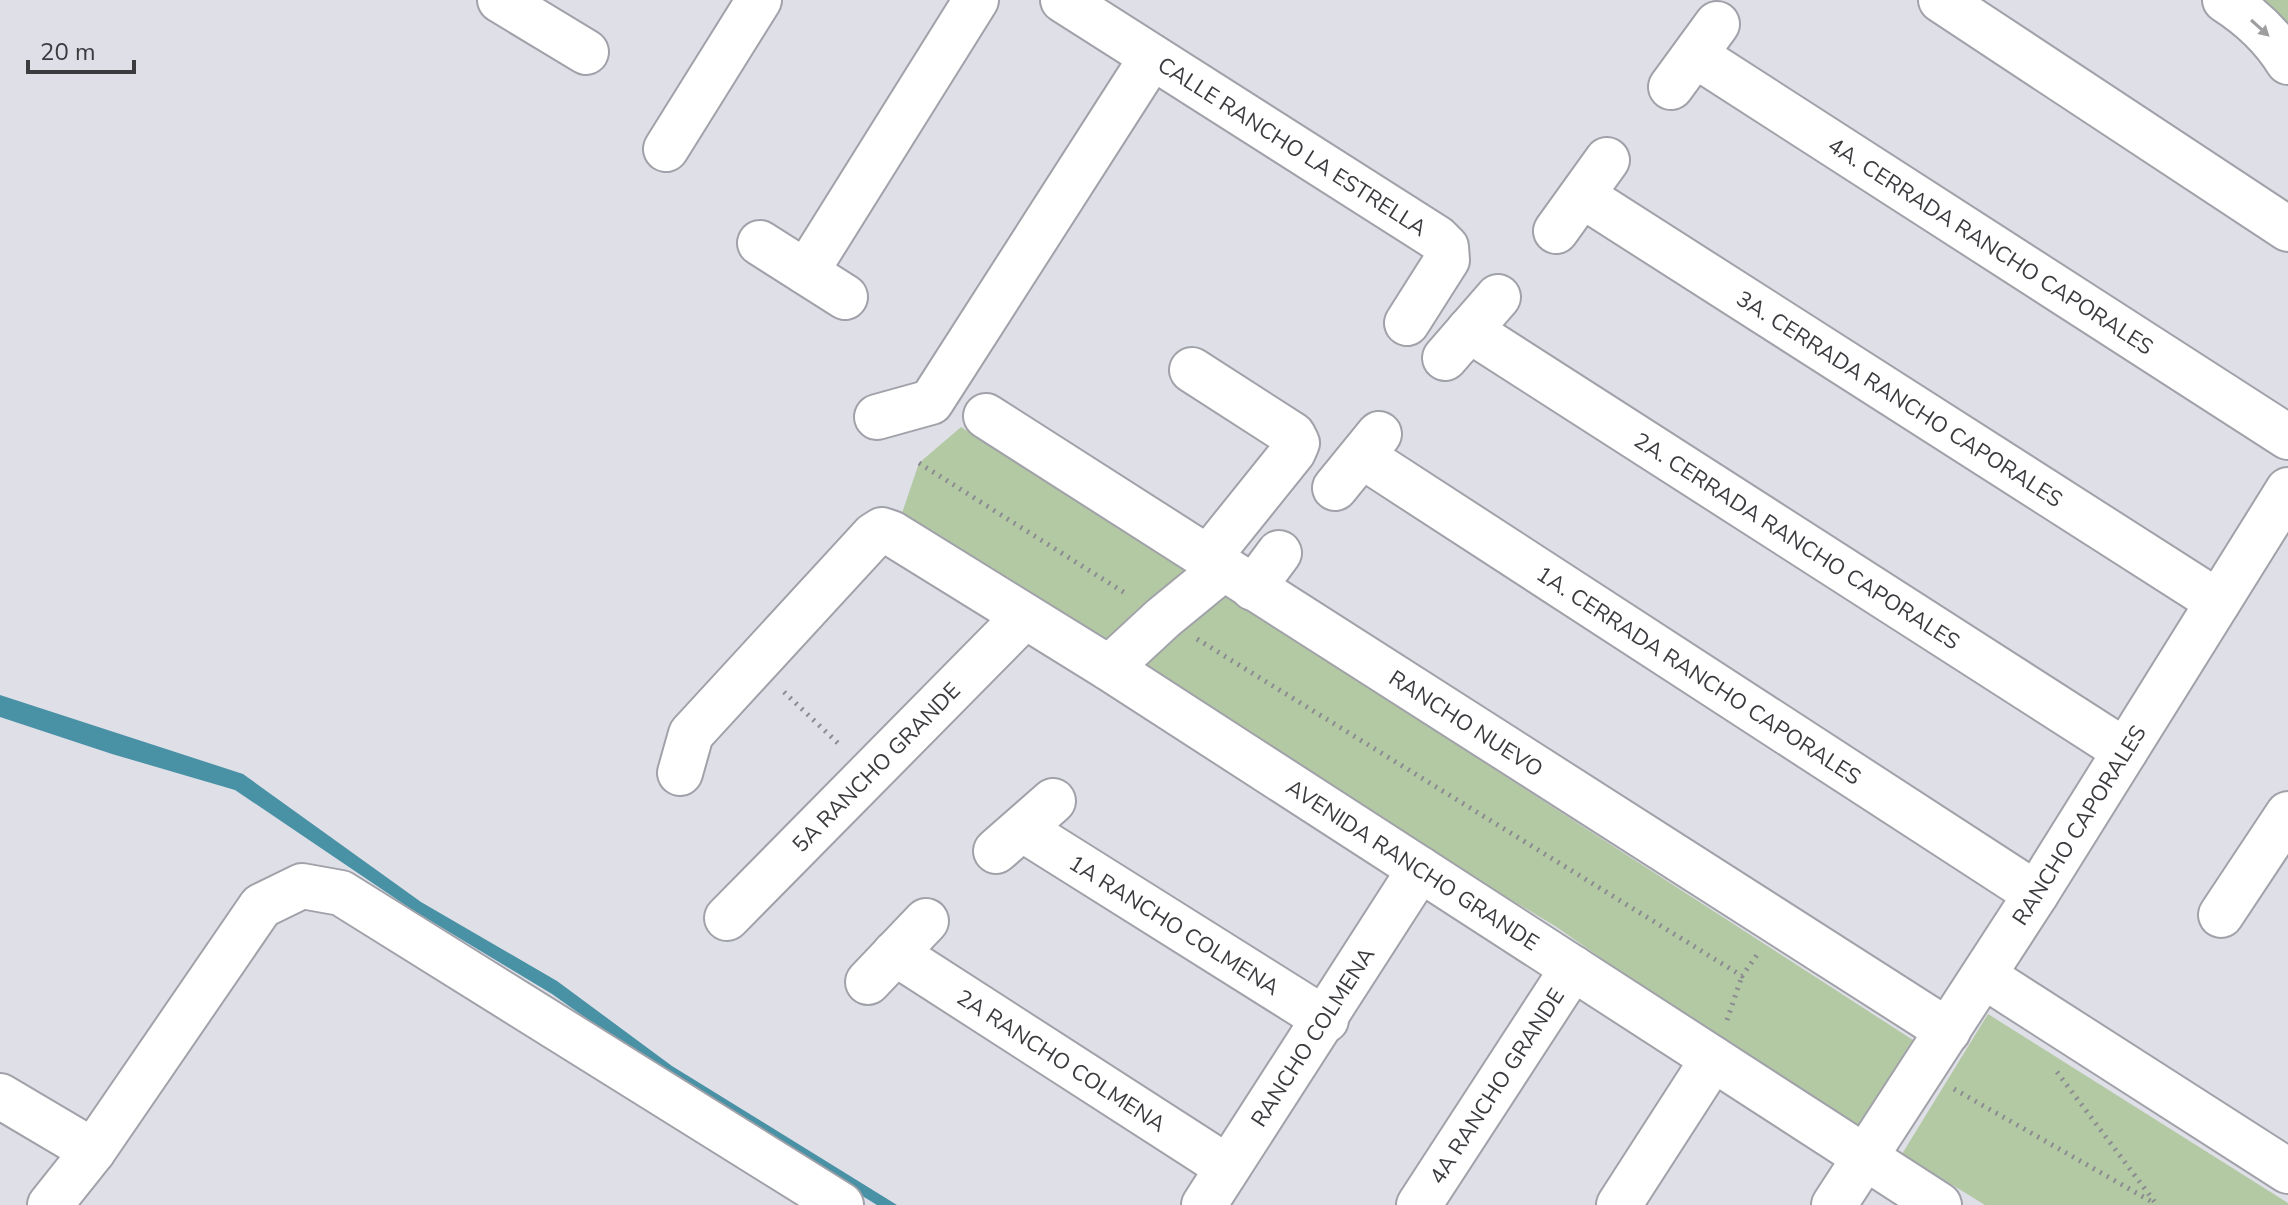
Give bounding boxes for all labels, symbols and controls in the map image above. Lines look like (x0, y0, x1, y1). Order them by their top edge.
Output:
one-way arrow (2250, 18, 2269, 36)
scale bar (28, 24, 134, 74)
text: 20 m (40, 36, 96, 68)
street label: CALLE RANCHO LA ESTRELLA (1152, 50, 1432, 244)
street label: 4A. CERRADA RANCHO CAPORALES (1822, 131, 2159, 362)
street label: 3A. CERRADA RANCHO CAPORALES (1730, 284, 2068, 515)
street label: 2A. CERRADA RANCHO CAPORALES (1628, 426, 1965, 657)
street label: 1A. CERRADA RANCHO CAPORALES (1530, 559, 1867, 792)
street label: RANCHO NUEVO (1383, 663, 1549, 784)
street label: 5A RANCHO GRANDE (786, 676, 967, 859)
street label: RANCHO CAPORALES (2006, 720, 2154, 931)
street label: AVENIDA RANCHO GRANDE (1280, 773, 1544, 958)
street label: 1A RANCHO COLMENA (1063, 848, 1285, 1003)
street label: RANCHO COLMENA (1244, 942, 1382, 1133)
street label: 2A RANCHO COLMENA (951, 983, 1171, 1140)
street label: 4A RANCHO GRANDE (1423, 983, 1572, 1190)

